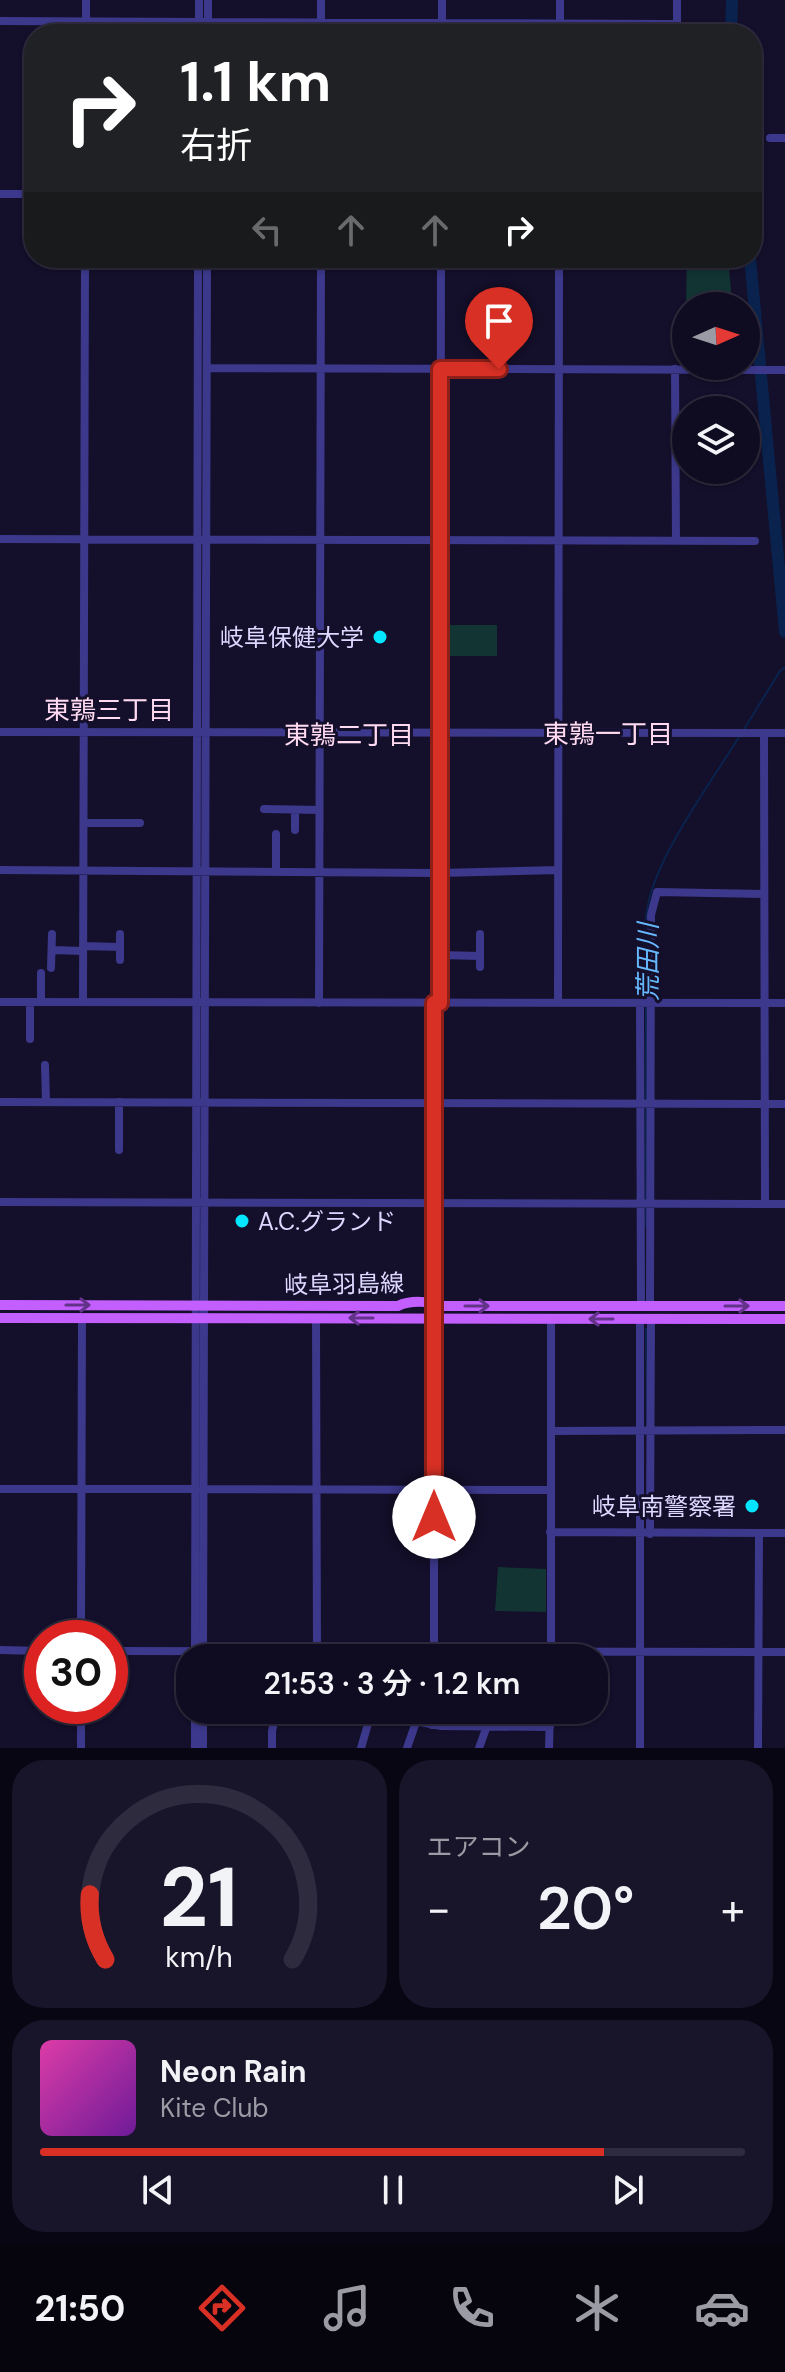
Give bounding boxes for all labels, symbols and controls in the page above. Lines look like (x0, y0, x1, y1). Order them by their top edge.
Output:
text: 1.1 km (180, 45, 331, 118)
icon: right (48, 56, 152, 160)
text: 右折 (180, 122, 252, 169)
icon: left (245, 208, 289, 252)
icon: ahead (329, 208, 373, 252)
icon: ahead (413, 208, 457, 252)
icon: right (497, 208, 541, 252)
pin (465, 287, 533, 369)
north arrow (672, 292, 760, 380)
map controls (672, 292, 760, 484)
icon: arrive (477, 299, 521, 343)
button: layers (672, 396, 760, 484)
place label: 岐阜保健大学 (220, 622, 364, 653)
marker: 岐阜保健大学 (371, 628, 389, 646)
district label: 東鶉三丁目 (44, 693, 174, 727)
district label: 東鶉一丁目 (543, 717, 673, 751)
district label: 東鶉二丁目 (284, 718, 414, 752)
water label: 荒田川 (631, 920, 665, 1001)
place label: A.C.グランド (258, 1206, 396, 1237)
marker: A.C.グランド (233, 1212, 251, 1230)
street label: 岐阜羽島線 (284, 1267, 404, 1301)
one-way arrow (64, 1297, 91, 1313)
one-way arrow (463, 1298, 490, 1314)
one-way arrow (723, 1298, 750, 1314)
one-way arrow (348, 1310, 375, 1326)
one-way arrow (588, 1311, 615, 1327)
position arrow (392, 1475, 476, 1559)
place label: 岐阜南警察署 (592, 1491, 736, 1522)
marker: 岐阜南警察署 (743, 1497, 761, 1515)
speed limit sign: 30 (24, 1620, 128, 1724)
text: 21:53 · 3 分 · 1.2 km (264, 1664, 520, 1703)
text: エアコン (427, 1830, 531, 1864)
text: 21 (160, 1843, 238, 1952)
text: 20° (537, 1869, 635, 1948)
text: − (427, 1880, 451, 1938)
text: + (721, 1880, 745, 1938)
text: km/h (165, 1939, 233, 1976)
text: Neon Rain (160, 2052, 306, 2091)
text: Kite Club (160, 2091, 269, 2125)
icon: previous (136, 2168, 180, 2212)
icon: pause (371, 2168, 415, 2212)
icon: next (606, 2168, 650, 2212)
icon: directions (194, 2280, 250, 2336)
icon: music (319, 2280, 375, 2336)
icon: phone (444, 2280, 500, 2336)
icon: climate (569, 2280, 625, 2336)
icon: car (694, 2280, 750, 2336)
text: 21:50 (35, 2285, 125, 2332)

